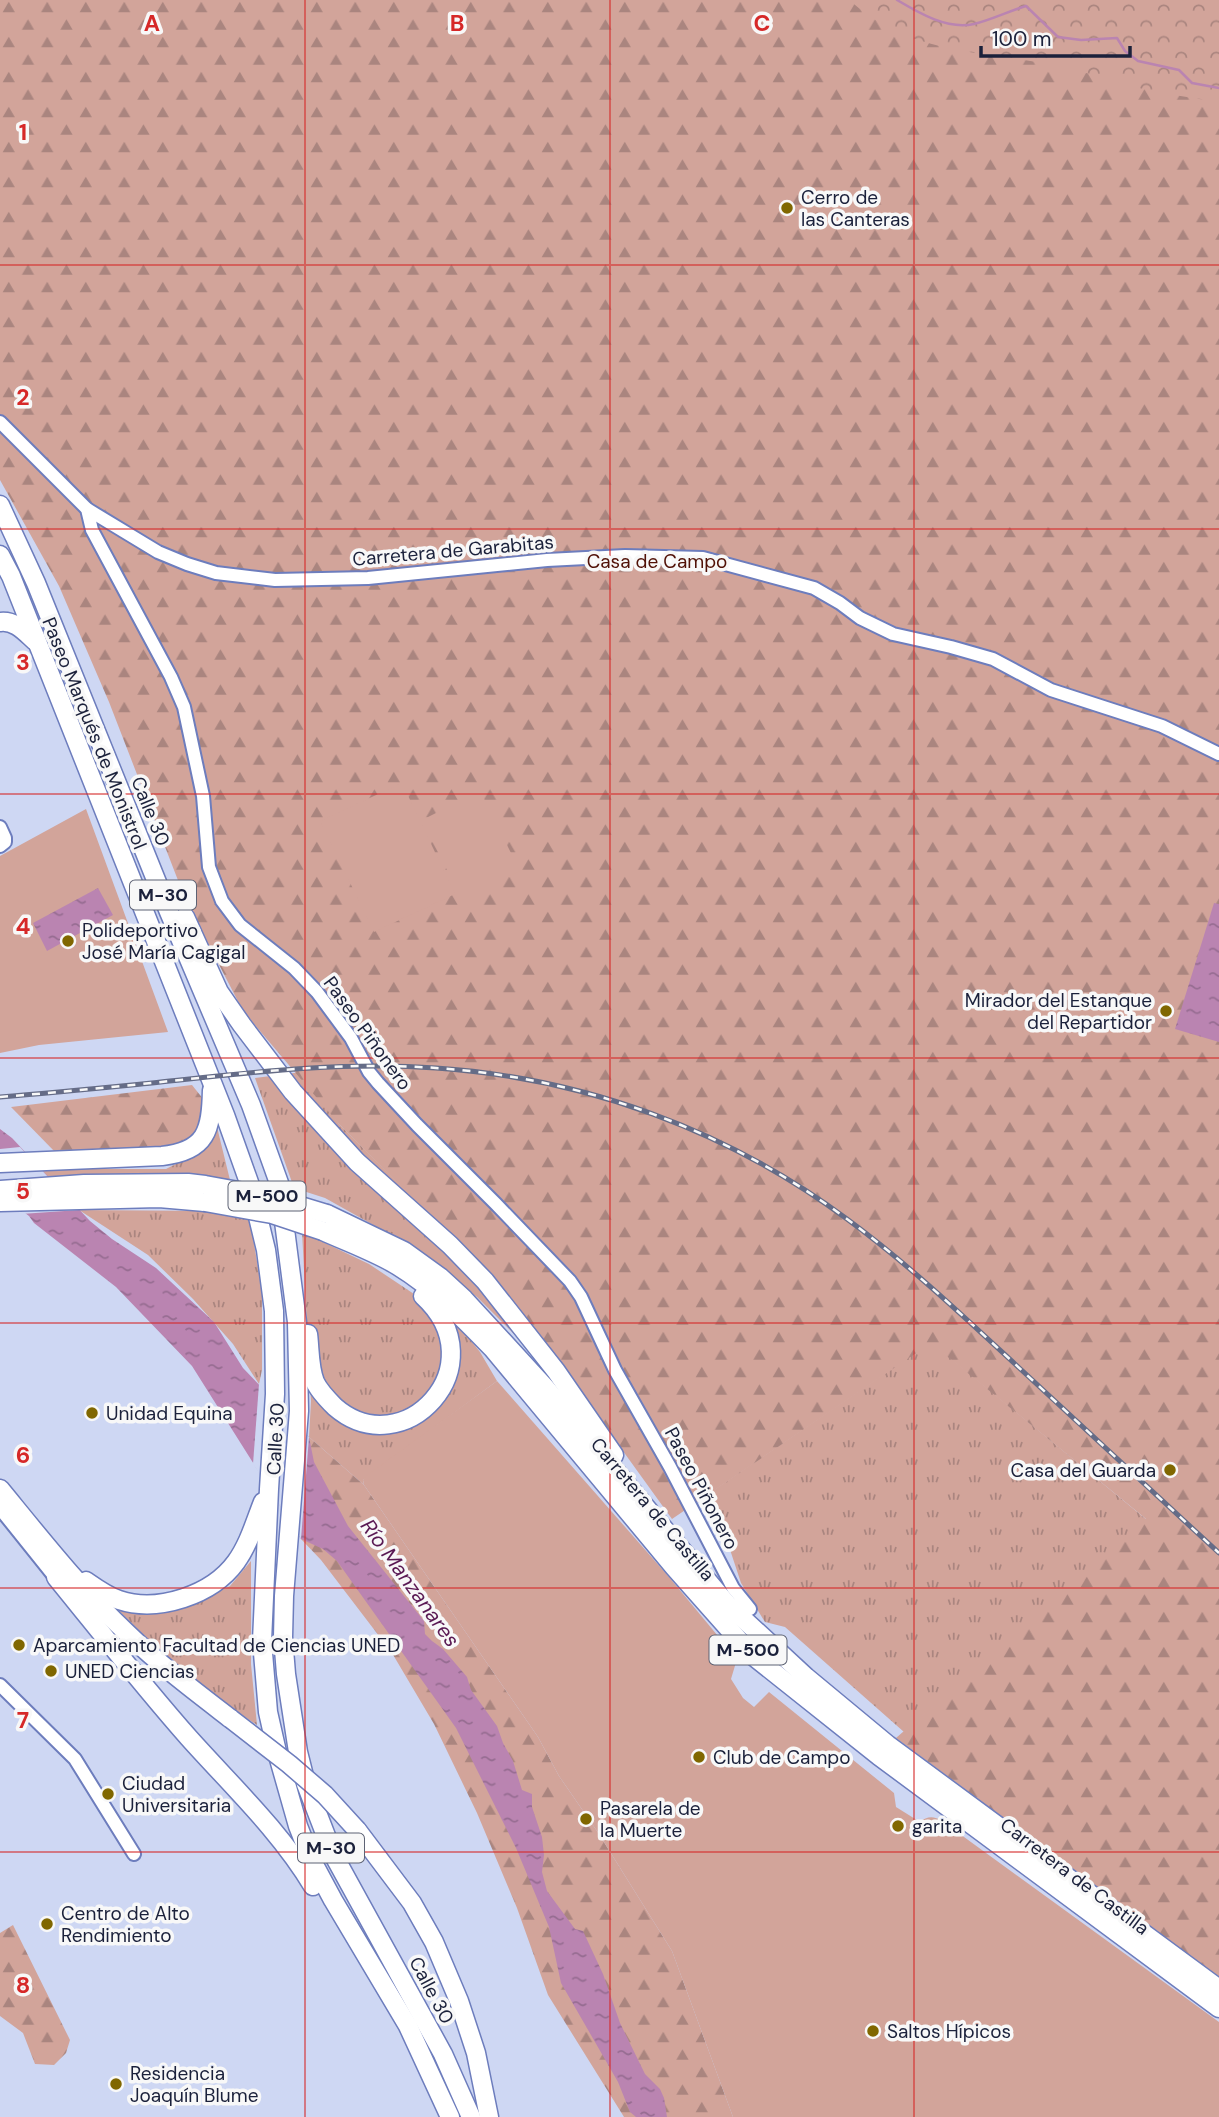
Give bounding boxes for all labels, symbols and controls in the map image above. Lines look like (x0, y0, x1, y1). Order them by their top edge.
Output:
text: A (144, 8, 160, 38)
text: B (450, 8, 464, 38)
text: C (754, 8, 770, 38)
scale bar (981, 14, 1130, 58)
text: 100 m (992, 25, 1052, 53)
text: 1 (19, 117, 27, 147)
place label: Cerro de las Canteras (801, 185, 910, 232)
marker: Cerro de las Canteras (779, 200, 795, 216)
text: 2 (16, 382, 30, 412)
street label: Carretera de Garabitas (351, 529, 555, 572)
park label: Casa de Campo (587, 549, 727, 574)
street label: Paseo Marqués de Monistrol (37, 614, 153, 853)
text: 3 (16, 647, 30, 677)
street label: Calle 30 (125, 773, 176, 849)
road number: M-30 (130, 880, 196, 910)
text: 4 (16, 911, 31, 941)
place label: Polideportivo José María Cagigal (82, 918, 245, 965)
marker: Polideportivo José María Cagigal (60, 933, 76, 949)
street label: Paseo Piñonero (318, 971, 417, 1095)
place label: Mirador del Estanque del Repartidor (965, 988, 1152, 1035)
marker: Mirador del Estanque del Repartidor (1158, 1003, 1174, 1019)
text: 5 (16, 1176, 30, 1206)
road number: M-500 (229, 1182, 306, 1210)
place label: Unidad Equina (106, 1401, 232, 1426)
street label: Calle 30 (261, 1402, 290, 1476)
marker: Unidad Equina (84, 1405, 100, 1421)
street label: Paseo Piñonero (659, 1423, 744, 1554)
street label: Carretera de Castilla (585, 1432, 720, 1586)
text: 6 (16, 1440, 30, 1470)
place label: Casa del Guarda (1011, 1458, 1156, 1483)
marker: Casa del Guarda (1162, 1462, 1178, 1478)
water label: Río Manzanares (354, 1513, 466, 1653)
place label: Aparcamiento Facultad de Ciencias UNED (33, 1633, 400, 1658)
road number: M-500 (710, 1636, 786, 1665)
marker: Aparcamiento Facultad de Ciencias UNED (11, 1637, 27, 1653)
place label: UNED Ciencias (65, 1659, 195, 1684)
marker: UNED Ciencias (43, 1663, 59, 1679)
text: 7 (17, 1705, 29, 1735)
place label: Club de Campo (713, 1745, 851, 1770)
marker: Club de Campo (691, 1749, 707, 1765)
place label: Ciudad Universitaria (122, 1771, 231, 1818)
marker: Ciudad Universitaria (100, 1786, 116, 1802)
place label: Pasarela de la Muerte (600, 1796, 701, 1843)
marker: Pasarela de la Muerte (578, 1811, 594, 1827)
street label: Carretera de Castilla (995, 1812, 1154, 1941)
place label: garita (912, 1814, 962, 1839)
marker: garita (890, 1818, 906, 1834)
road number: M-30 (298, 1834, 364, 1862)
place label: Centro de Alto Rendimiento (61, 1901, 190, 1948)
marker: Centro de Alto Rendimiento (39, 1916, 55, 1932)
street label: Calle 30 (403, 1952, 460, 2028)
text: 8 (16, 1970, 30, 2000)
place label: Saltos Hípicos (887, 2019, 1011, 2044)
marker: Saltos Hípicos (865, 2023, 881, 2039)
place label: Residencia Joaquín Blume (130, 2061, 258, 2108)
marker: Residencia Joaquín Blume (108, 2076, 124, 2092)

